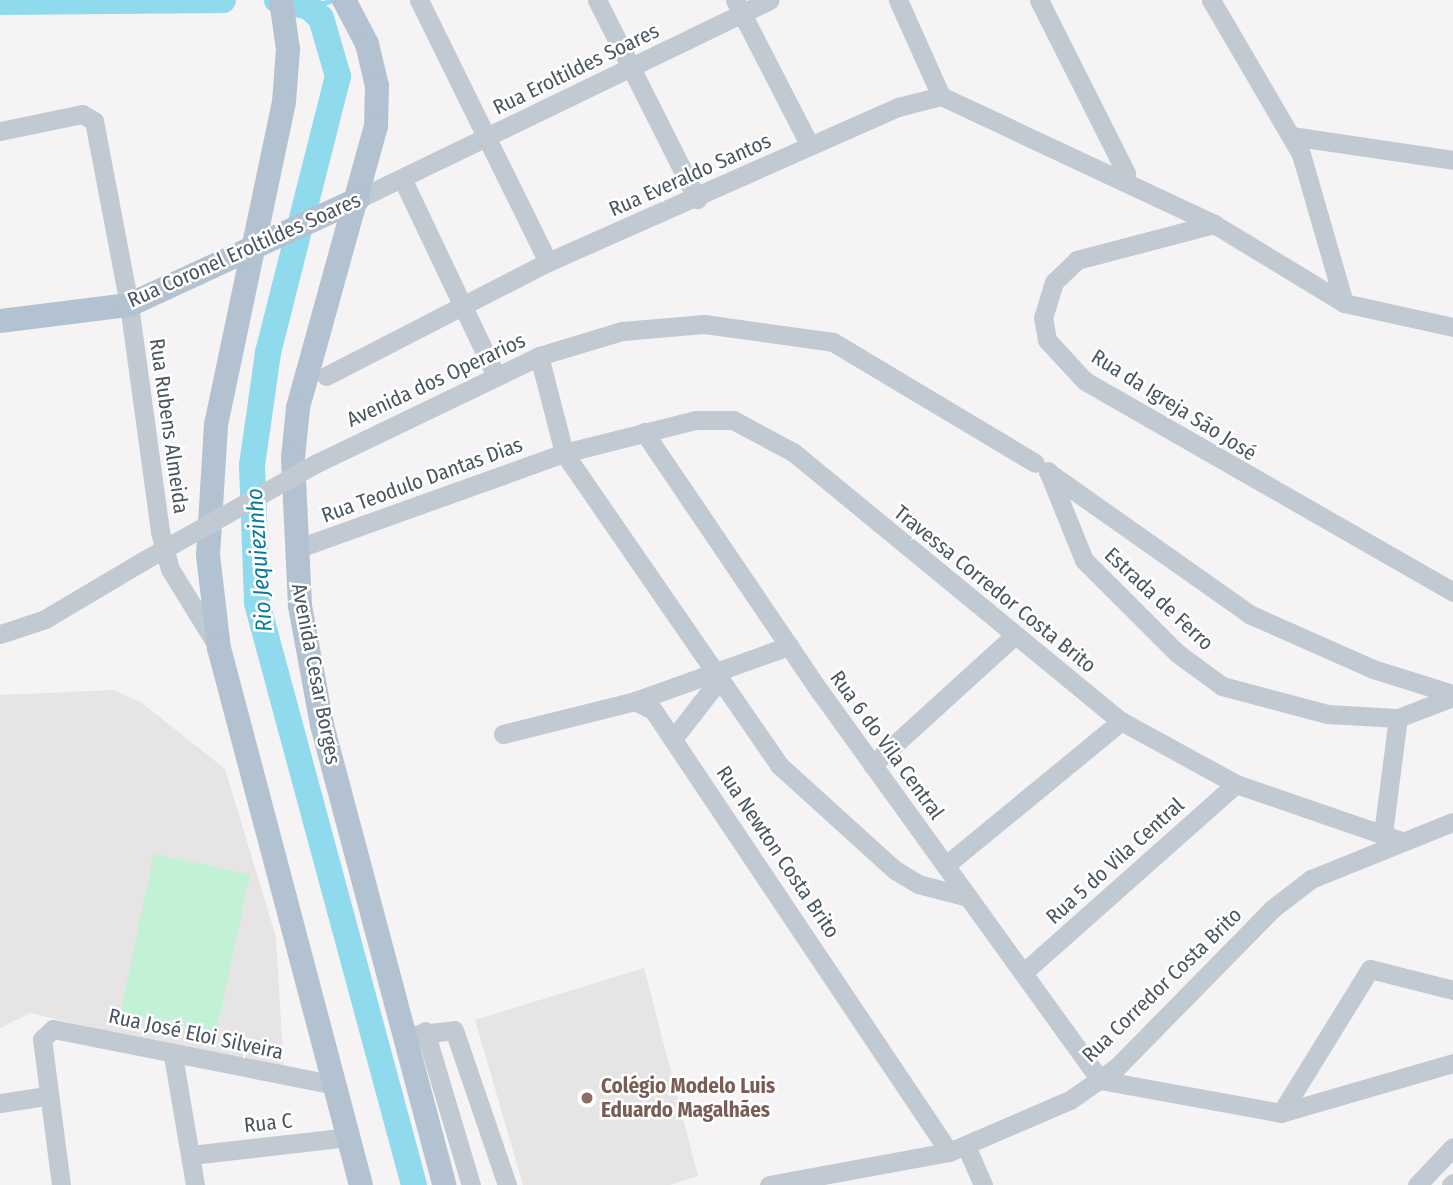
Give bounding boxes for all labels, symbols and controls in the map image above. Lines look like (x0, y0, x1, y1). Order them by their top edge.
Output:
street label: Rua Eroltildes Soares (489, 18, 663, 120)
street label: Rua Everaldo Santos (605, 128, 775, 222)
street label: Rua Coronel Eroltildes Soares (124, 187, 364, 313)
street label: Avenida dos Operarios (343, 328, 529, 432)
street label: Rua Rubens Almeida (144, 337, 194, 515)
street label: Rua da Igreja São José (1087, 344, 1261, 466)
street label: Rua Teodulo Dantas Dias (318, 432, 526, 528)
water label: Rio Jequiezinho (240, 487, 278, 633)
street label: Travessa Corredor Costa Brito (889, 500, 1101, 678)
street label: Estrada de Ferro (1099, 542, 1219, 656)
street label: Avenida Cesar Borges (286, 581, 346, 767)
street label: Rua 6 do Vila Central (825, 666, 949, 824)
street label: Rua Newton Costa Brito (711, 761, 845, 943)
street label: Rua 5 do Vila Central (1041, 792, 1189, 930)
street label: Rua Corredor Costa Brito (1077, 902, 1247, 1068)
street label: Rua José Eloi Silveira (106, 1003, 286, 1065)
place label: Colégio Modelo Luis Eduardo Magalhães (601, 1073, 775, 1123)
marker: Colégio Modelo Luis Eduardo Magalhães (579, 1090, 595, 1106)
street label: Rua C (243, 1108, 293, 1138)

